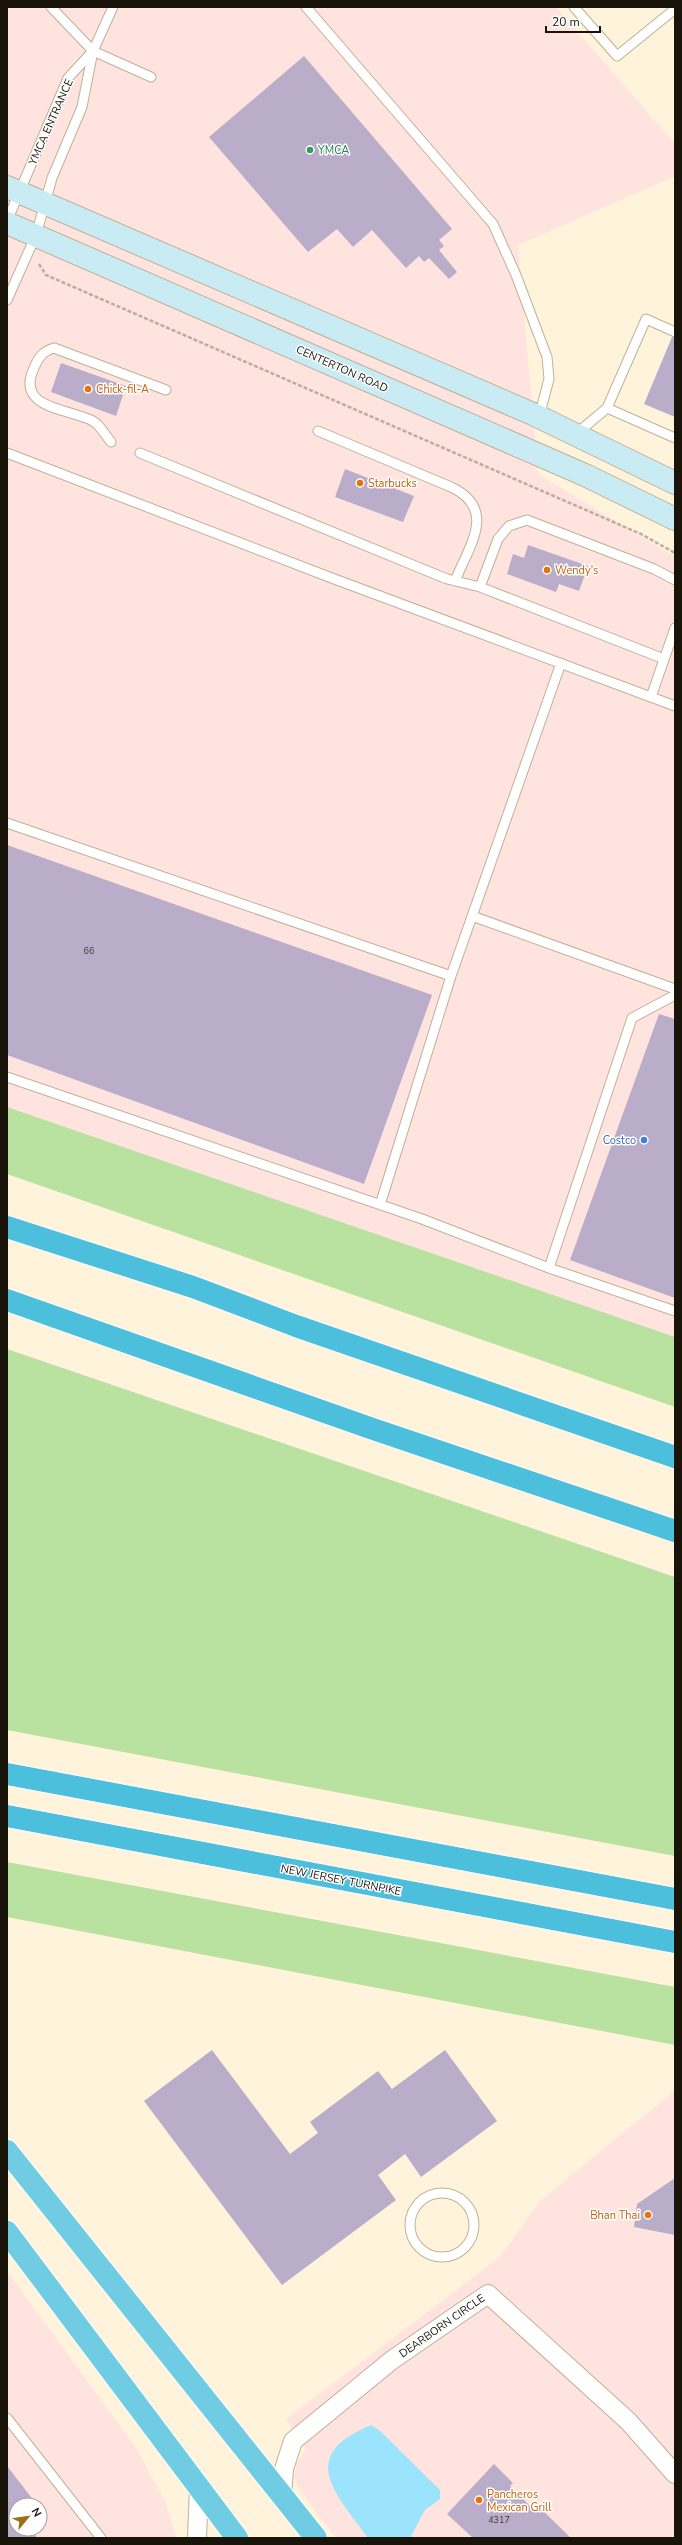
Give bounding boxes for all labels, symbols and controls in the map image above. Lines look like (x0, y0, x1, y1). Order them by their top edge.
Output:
scale bar (546, 8, 600, 34)
text: 20 m (552, 14, 580, 30)
street label: YMCA ENTRANCE (25, 77, 77, 168)
place label: YMCA (317, 143, 349, 158)
marker: YMCA (305, 145, 315, 155)
street label: CENTERTON ROAD (294, 342, 390, 396)
place label: Chick-fil-A (96, 382, 149, 397)
marker: Chick-fil-A (83, 384, 93, 394)
place label: Starbucks (368, 476, 417, 491)
marker: Starbucks (355, 478, 365, 488)
place label: Wendy's (555, 563, 598, 578)
marker: Wendy's (542, 565, 552, 575)
house number: 66 (84, 945, 94, 957)
place label: Costco (603, 1133, 636, 1148)
marker: Costco (639, 1135, 649, 1145)
street label: NEW JERSEY TURNPIKE (279, 1861, 403, 1899)
place label: Bhan Thai (590, 2208, 640, 2223)
marker: Bhan Thai (643, 2210, 653, 2220)
street label: DEARBORN CIRCLE (396, 2291, 488, 2361)
place label: Pancheros Mexican Grill (487, 2487, 552, 2515)
marker: Pancheros Mexican Grill (474, 2495, 484, 2505)
north arrow (8, 2497, 48, 2537)
text: N (28, 2505, 45, 2520)
house number: 4317 (488, 2514, 510, 2526)

